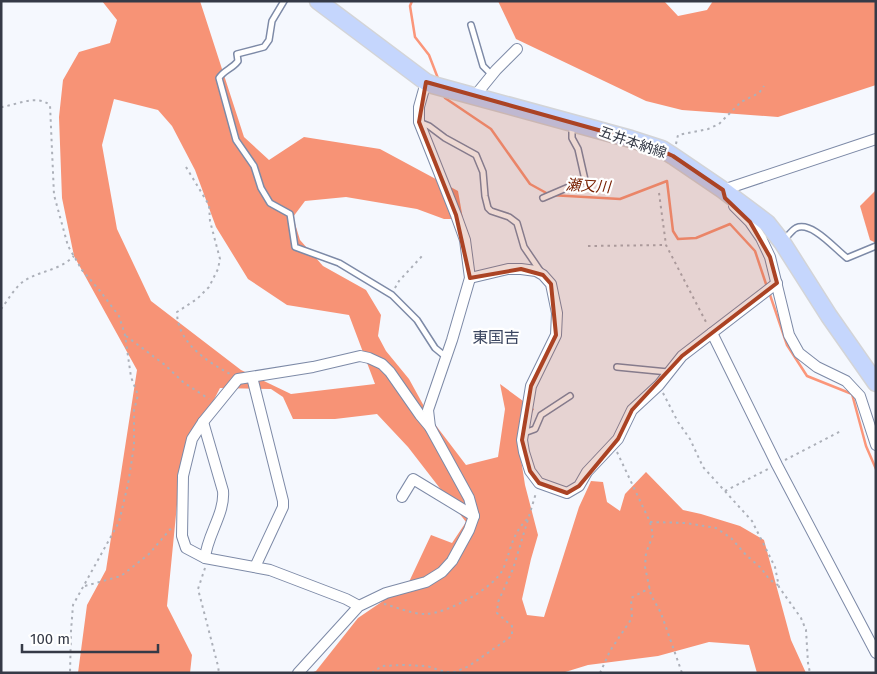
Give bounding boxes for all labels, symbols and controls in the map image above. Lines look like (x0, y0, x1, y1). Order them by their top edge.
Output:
street label: 五井本納線 (597, 123, 669, 162)
water label: 瀬又川 (565, 176, 613, 196)
district label: 東国吉 (472, 328, 520, 347)
scale bar (22, 622, 159, 654)
text: 100 m (30, 630, 70, 648)

